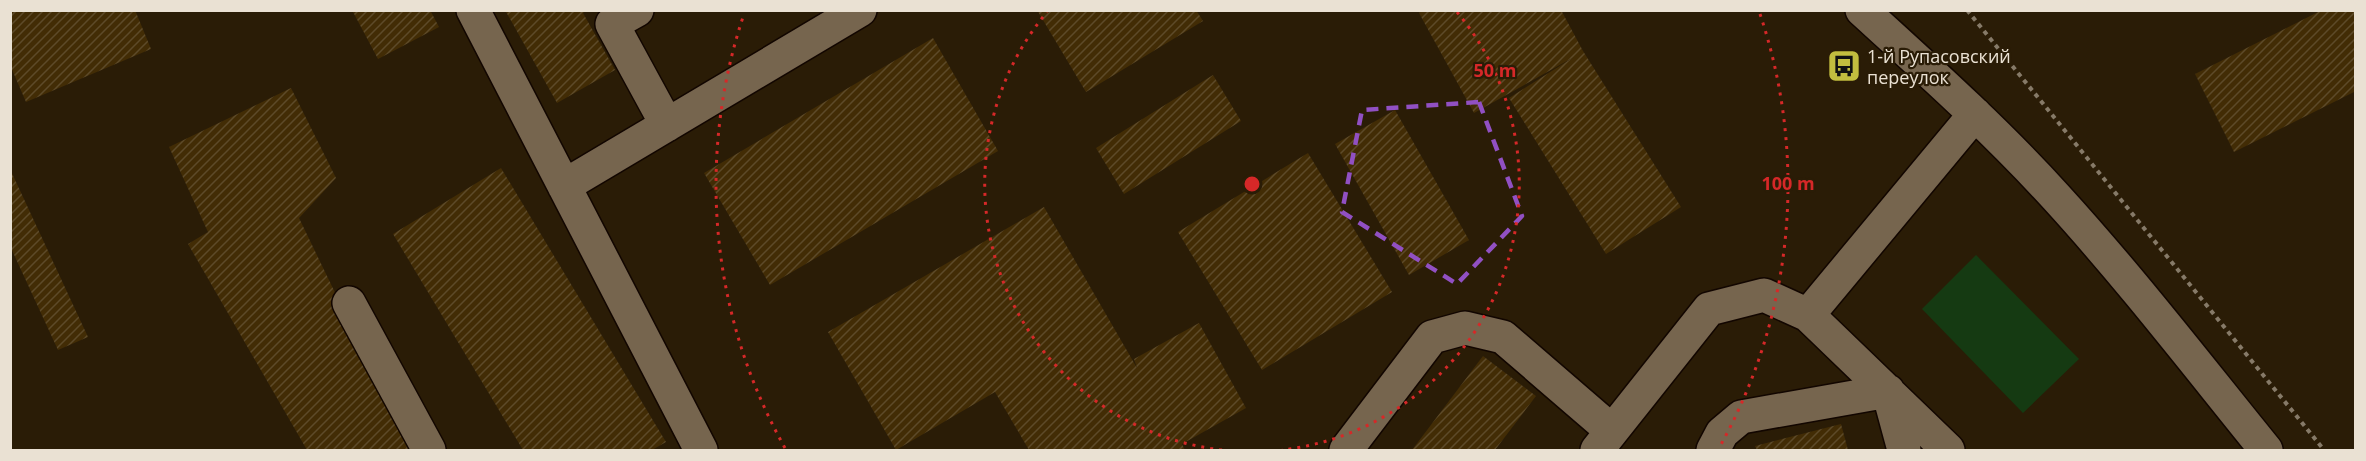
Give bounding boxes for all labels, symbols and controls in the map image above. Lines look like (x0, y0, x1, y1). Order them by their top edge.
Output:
place label: 1-й Рупасовский переулок (1867, 44, 2011, 89)
bus stop icon: 1-й Рупасовский переулок (1826, 48, 1862, 84)
text: 50 m (1474, 58, 1516, 82)
text: 100 m (1761, 171, 1815, 195)
centre of rings (1242, 174, 1262, 194)

